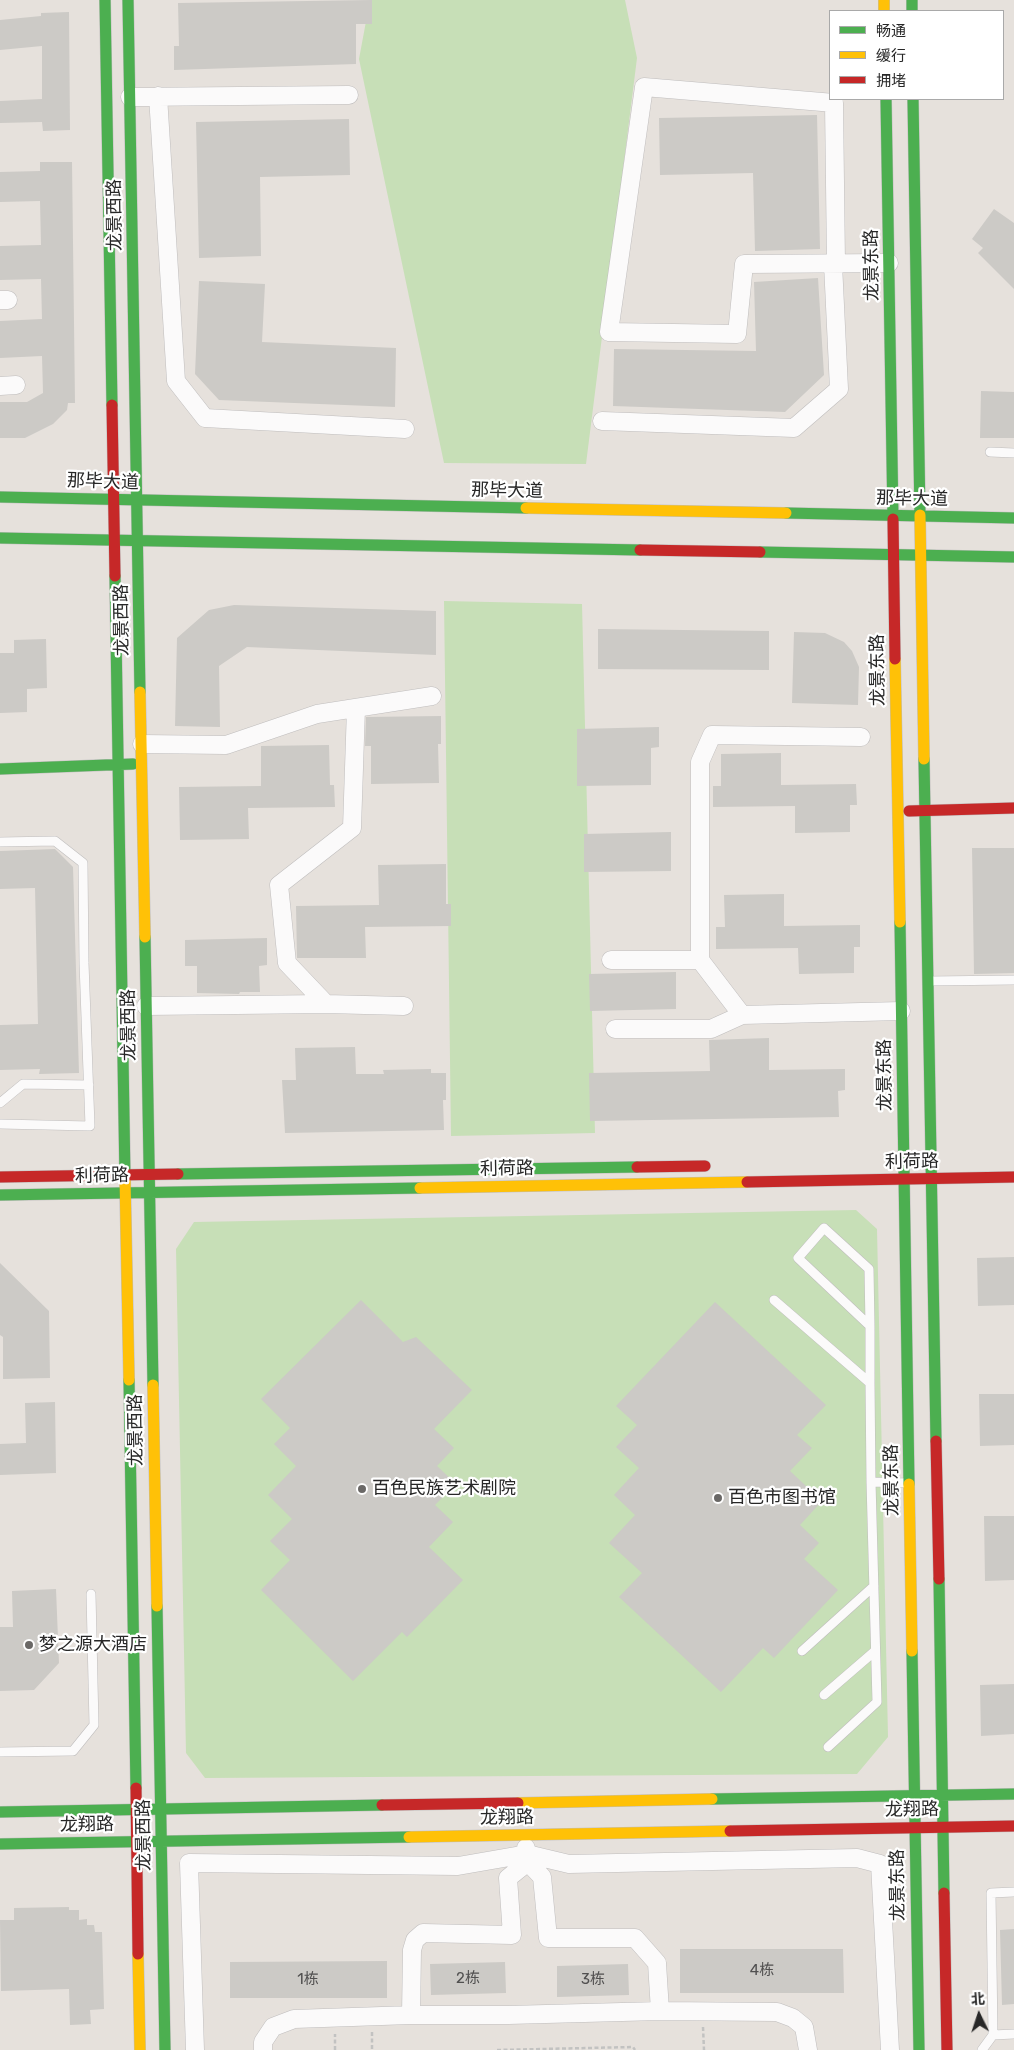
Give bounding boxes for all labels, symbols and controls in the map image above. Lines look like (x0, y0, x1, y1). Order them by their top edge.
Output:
legend (829, 10, 1004, 100)
text: 畅通 (876, 22, 906, 40)
text: 缓行 (876, 47, 906, 65)
text: 拥堵 (876, 72, 906, 90)
street label: 龙景西路 (104, 179, 126, 251)
street label: 龙景东路 (861, 229, 883, 301)
street label: 那毕大道 (67, 470, 139, 494)
street label: 那毕大道 (471, 480, 543, 502)
street label: 那毕大道 (876, 488, 948, 510)
street label: 龙景西路 (111, 584, 133, 656)
street label: 龙景东路 (867, 634, 889, 706)
street label: 龙景西路 (118, 989, 140, 1061)
street label: 龙景东路 (874, 1039, 896, 1111)
street label: 利荷路 (885, 1151, 939, 1173)
street label: 利荷路 (480, 1158, 534, 1180)
street label: 利荷路 (75, 1165, 129, 1187)
street label: 龙景西路 (125, 1394, 147, 1466)
street label: 龙景东路 (881, 1444, 903, 1516)
place label: 百色民族艺术剧院 (372, 1478, 516, 1500)
marker: 百色民族艺术剧院 (356, 1483, 368, 1495)
place label: 百色市图书馆 (728, 1487, 836, 1509)
marker: 百色市图书馆 (712, 1492, 724, 1504)
place label: 梦之源大酒店 (39, 1634, 147, 1656)
marker: 梦之源大酒店 (23, 1639, 35, 1651)
street label: 龙景西路 (133, 1799, 155, 1871)
street label: 龙翔路 (885, 1799, 939, 1821)
street label: 龙翔路 (480, 1807, 534, 1829)
street label: 龙翔路 (60, 1814, 114, 1836)
street label: 龙景东路 (887, 1849, 909, 1921)
house number: 4栋 (750, 1962, 774, 1980)
house number: 2栋 (456, 1970, 480, 1988)
house number: 1栋 (297, 1971, 319, 1989)
house number: 3栋 (581, 1971, 605, 1989)
north arrow (954, 1990, 1004, 2040)
text: 北 (970, 1991, 985, 2009)

